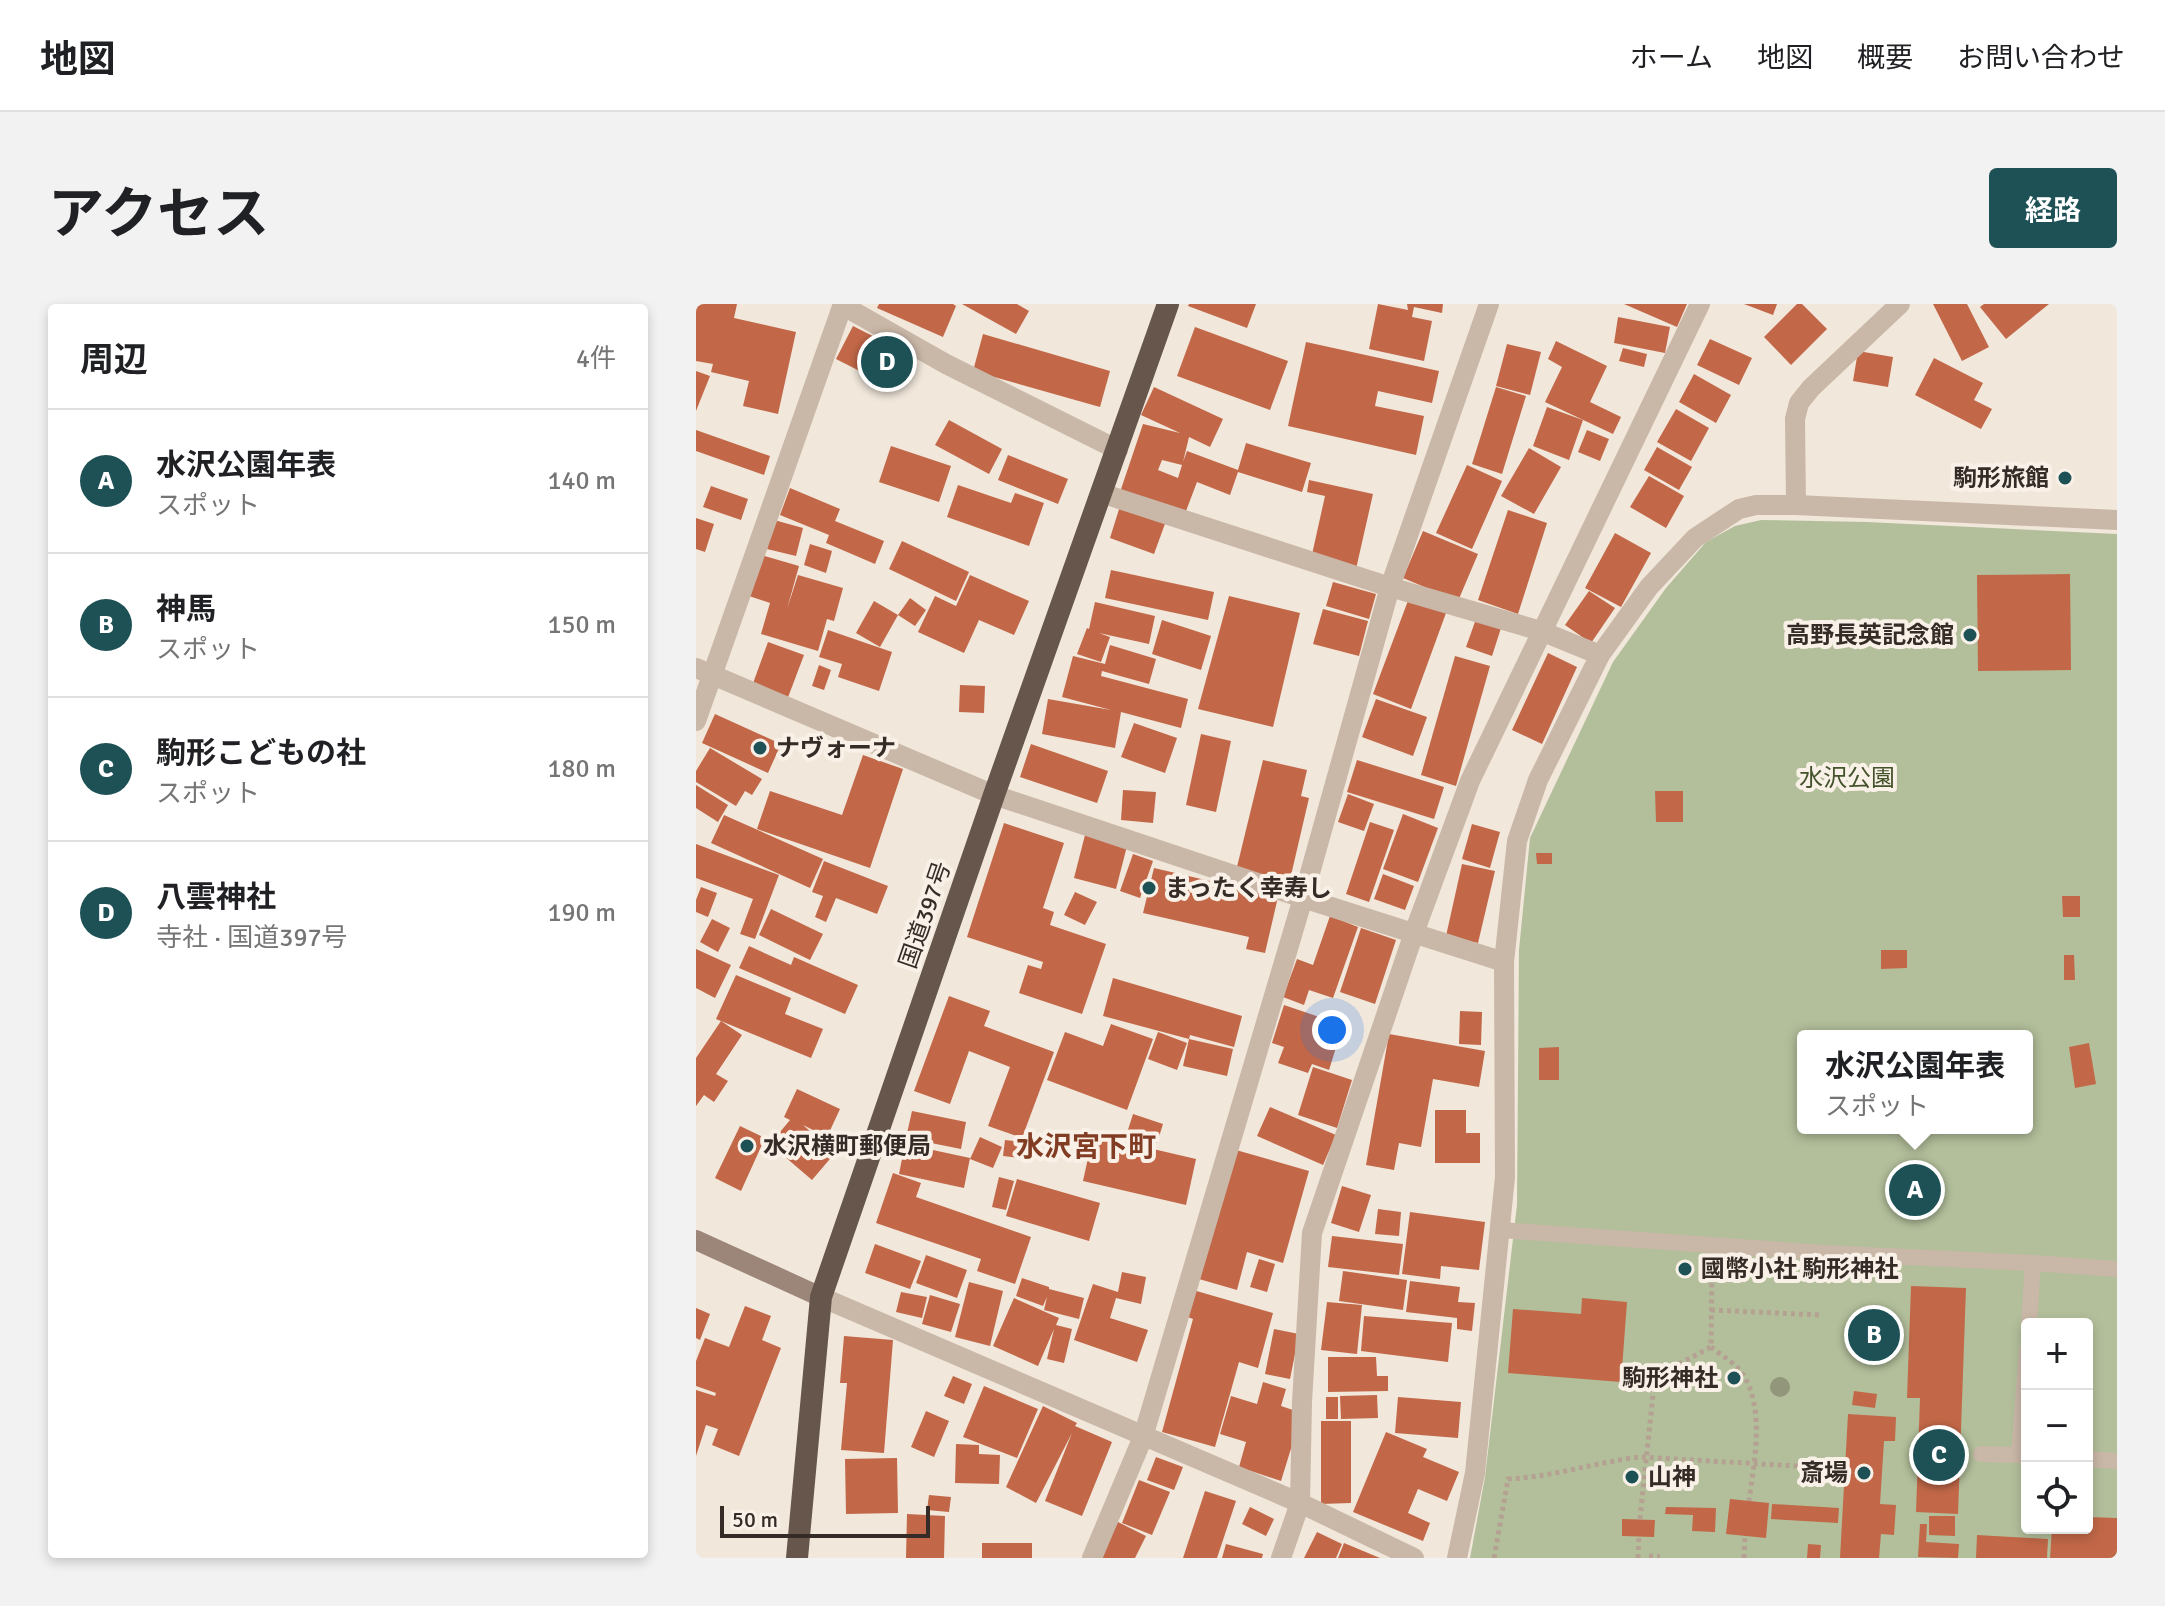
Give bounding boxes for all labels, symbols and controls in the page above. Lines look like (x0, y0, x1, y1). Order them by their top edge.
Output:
text: 地図 (40, 36, 116, 83)
text: ホーム (1630, 41, 1713, 75)
text: 地図 (1757, 41, 1813, 75)
text: 概要 (1857, 41, 1913, 75)
text: お問い合わせ (1957, 41, 2125, 75)
button: 経路 (1989, 168, 2117, 248)
text: アクセス (48, 180, 269, 249)
pin: D (861, 332, 913, 392)
text: 周辺 (80, 339, 148, 381)
text: 4件 (576, 343, 616, 375)
text: 水沢公園年表 (156, 447, 336, 484)
place label: 駒形旅館 (1953, 463, 2049, 493)
text: A (98, 465, 114, 497)
text: 140 m (547, 465, 616, 497)
marker: 駒形旅館 (2056, 469, 2074, 487)
text: スポット (156, 490, 260, 522)
text: 神馬 (156, 591, 216, 628)
text: B (98, 609, 114, 641)
text: 150 m (547, 609, 616, 641)
place label: 高野長英記念館 (1786, 620, 1954, 650)
marker: 高野長英記念館 (1961, 626, 1979, 644)
text: スポット (156, 634, 260, 666)
place label: ナヴォーナ (776, 733, 896, 763)
text: 駒形こどもの社 (156, 735, 366, 772)
marker: ナヴォーナ (751, 739, 769, 757)
text: C (98, 753, 114, 785)
text: 180 m (547, 753, 616, 785)
park label: 水沢公園 (1799, 763, 1895, 793)
text: スポット (156, 778, 260, 810)
street label: 国道397号 (893, 858, 957, 972)
place label: まったく幸寿し (1165, 873, 1332, 903)
text: 八雲神社 (156, 879, 276, 916)
marker: まったく幸寿し (1140, 879, 1158, 897)
text: D (97, 897, 115, 929)
text: 190 m (547, 897, 616, 929)
text: 寺社 · 国道397号 (156, 922, 347, 954)
your location (1312, 1010, 1352, 1050)
popup (1797, 1030, 2033, 1134)
text: 水沢公園年表 (1825, 1048, 2005, 1085)
text: スポット (1825, 1091, 1929, 1123)
district label: 水沢宮下町 (1016, 1130, 1156, 1164)
place label: 水沢横町郵便局 (763, 1131, 931, 1161)
marker: 水沢横町郵便局 (738, 1137, 756, 1155)
pin: A (1889, 1160, 1941, 1220)
place label: 國幣小社 駒形神社 (1701, 1254, 1898, 1284)
marker: 國幣小社 駒形神社 (1676, 1260, 1694, 1278)
pin: B (1848, 1305, 1900, 1365)
map controls (2021, 1318, 2093, 1534)
button: + (2021, 1318, 2093, 1390)
place label: 駒形神社 (1622, 1363, 1718, 1393)
marker: 駒形神社 (1725, 1369, 1743, 1387)
button: − (2021, 1390, 2093, 1462)
pin: C (1913, 1425, 1965, 1485)
place label: 斎場 (1800, 1458, 1848, 1488)
place label: 山神 (1648, 1462, 1696, 1492)
button: locate (2021, 1462, 2093, 1534)
marker: 斎場 (1855, 1464, 1873, 1482)
marker: 山神 (1623, 1468, 1641, 1486)
scale bar (720, 1502, 930, 1538)
text: 50 m (732, 1506, 778, 1533)

